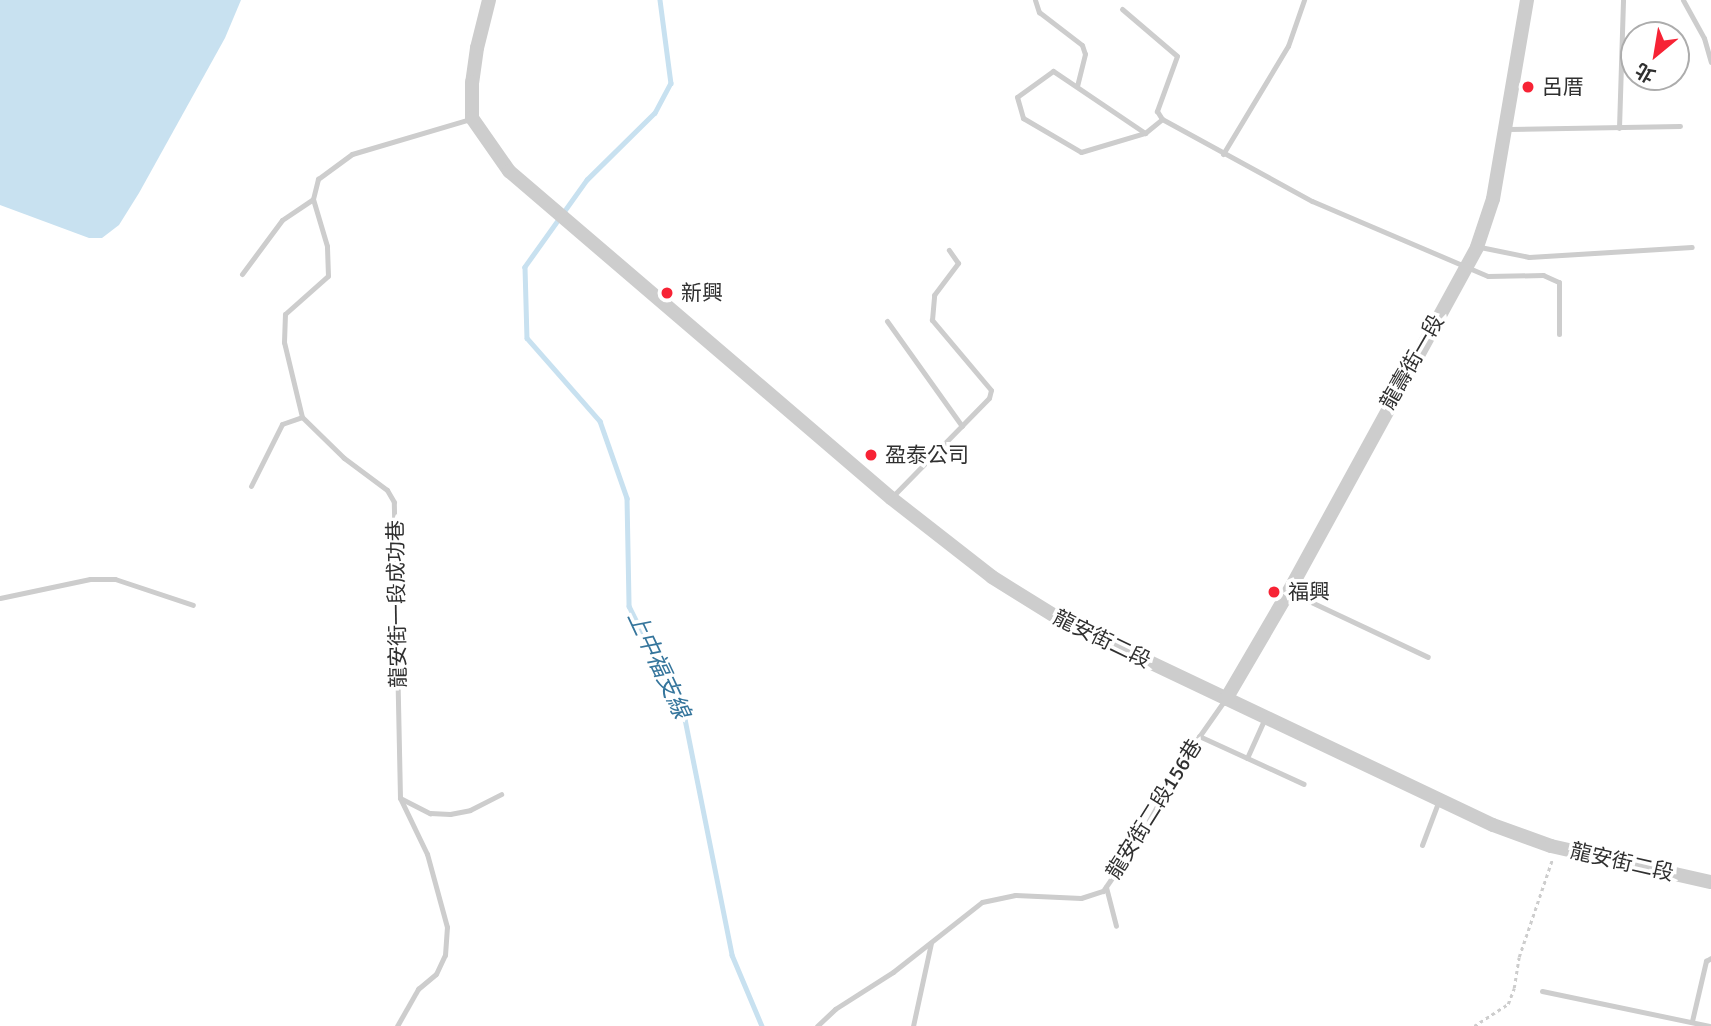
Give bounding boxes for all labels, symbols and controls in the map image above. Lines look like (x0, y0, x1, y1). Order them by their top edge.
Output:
north arrow (1620, 21, 1690, 91)
text: 北 (1631, 57, 1660, 88)
place label: 呂厝 (1542, 74, 1584, 100)
marker: 呂厝 (1520, 79, 1536, 95)
place label: 新興 (681, 280, 723, 306)
marker: 新興 (659, 285, 675, 301)
street label: 龍壽街一段 (1375, 310, 1449, 414)
place label: 盈泰公司 (885, 442, 969, 468)
marker: 盈泰公司 (863, 447, 879, 463)
street label: 龍安街一段成功巷 (383, 520, 411, 688)
place label: 福興 (1288, 579, 1330, 605)
marker: 福興 (1266, 584, 1282, 600)
street label: 龍安街二段 (1049, 605, 1155, 673)
water label: 上中福支線 (621, 607, 695, 723)
street label: 龍安街二段156巷 (1101, 734, 1207, 884)
street label: 龍安街二段 (1568, 838, 1676, 886)

